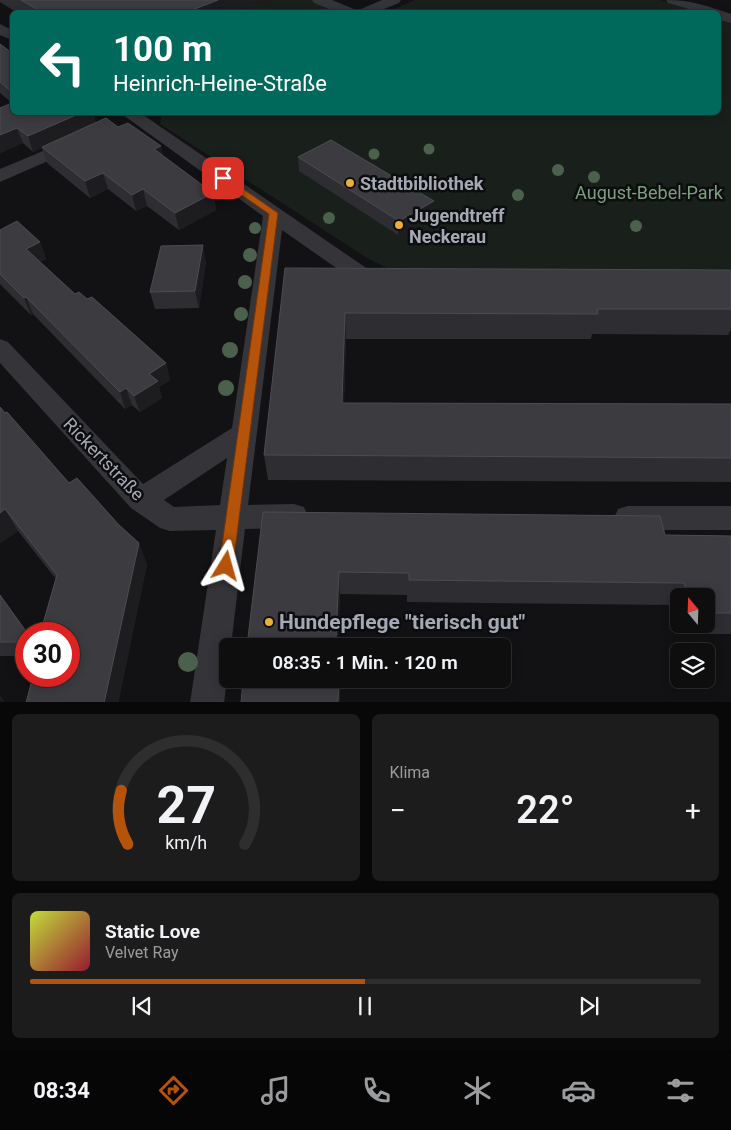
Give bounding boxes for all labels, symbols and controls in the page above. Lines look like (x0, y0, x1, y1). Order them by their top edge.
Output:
text: 100 m (113, 29, 212, 70)
icon: left (30, 30, 95, 95)
text: Heinrich-Heine-Straße (113, 71, 327, 96)
pin (202, 157, 244, 199)
icon: arrive (209, 164, 237, 192)
place label: Stadtbibliothek (360, 173, 484, 194)
marker: Stadtbibliothek (344, 177, 356, 189)
park label: August-Bebel-Park (575, 182, 724, 203)
place label: Jugendtreff Neckerau (409, 205, 505, 247)
marker: Jugendtreff Neckerau (393, 219, 405, 231)
street label: Rickertstraße (59, 413, 149, 505)
position arrow (199, 539, 251, 591)
north arrow (670, 588, 715, 632)
map controls (670, 588, 715, 688)
place label: Hundepflege "tierisch gut" (279, 610, 526, 634)
marker: Hundepflege "tierisch gut" (263, 616, 275, 628)
speed limit sign: 30 (15, 622, 80, 687)
button: layers (670, 643, 715, 688)
text: 08:35 · 1 Min. · 120 m (272, 651, 458, 674)
text: Klima (390, 763, 430, 782)
text: 27 (156, 775, 216, 836)
text: 22° (516, 788, 574, 832)
text: − (390, 794, 406, 827)
text: + (685, 794, 701, 827)
text: km/h (165, 832, 207, 853)
text: Static Love (105, 920, 200, 943)
text: Velvet Ray (105, 943, 179, 962)
icon: previous (128, 992, 156, 1020)
icon: pause (351, 992, 379, 1020)
icon: next (575, 992, 603, 1020)
icon: directions (156, 1073, 191, 1108)
icon: music (258, 1073, 293, 1108)
icon: phone (359, 1073, 394, 1108)
icon: climate (460, 1073, 495, 1108)
icon: car (561, 1073, 596, 1108)
icon: filters (663, 1073, 698, 1108)
text: 08:34 (33, 1078, 90, 1103)

